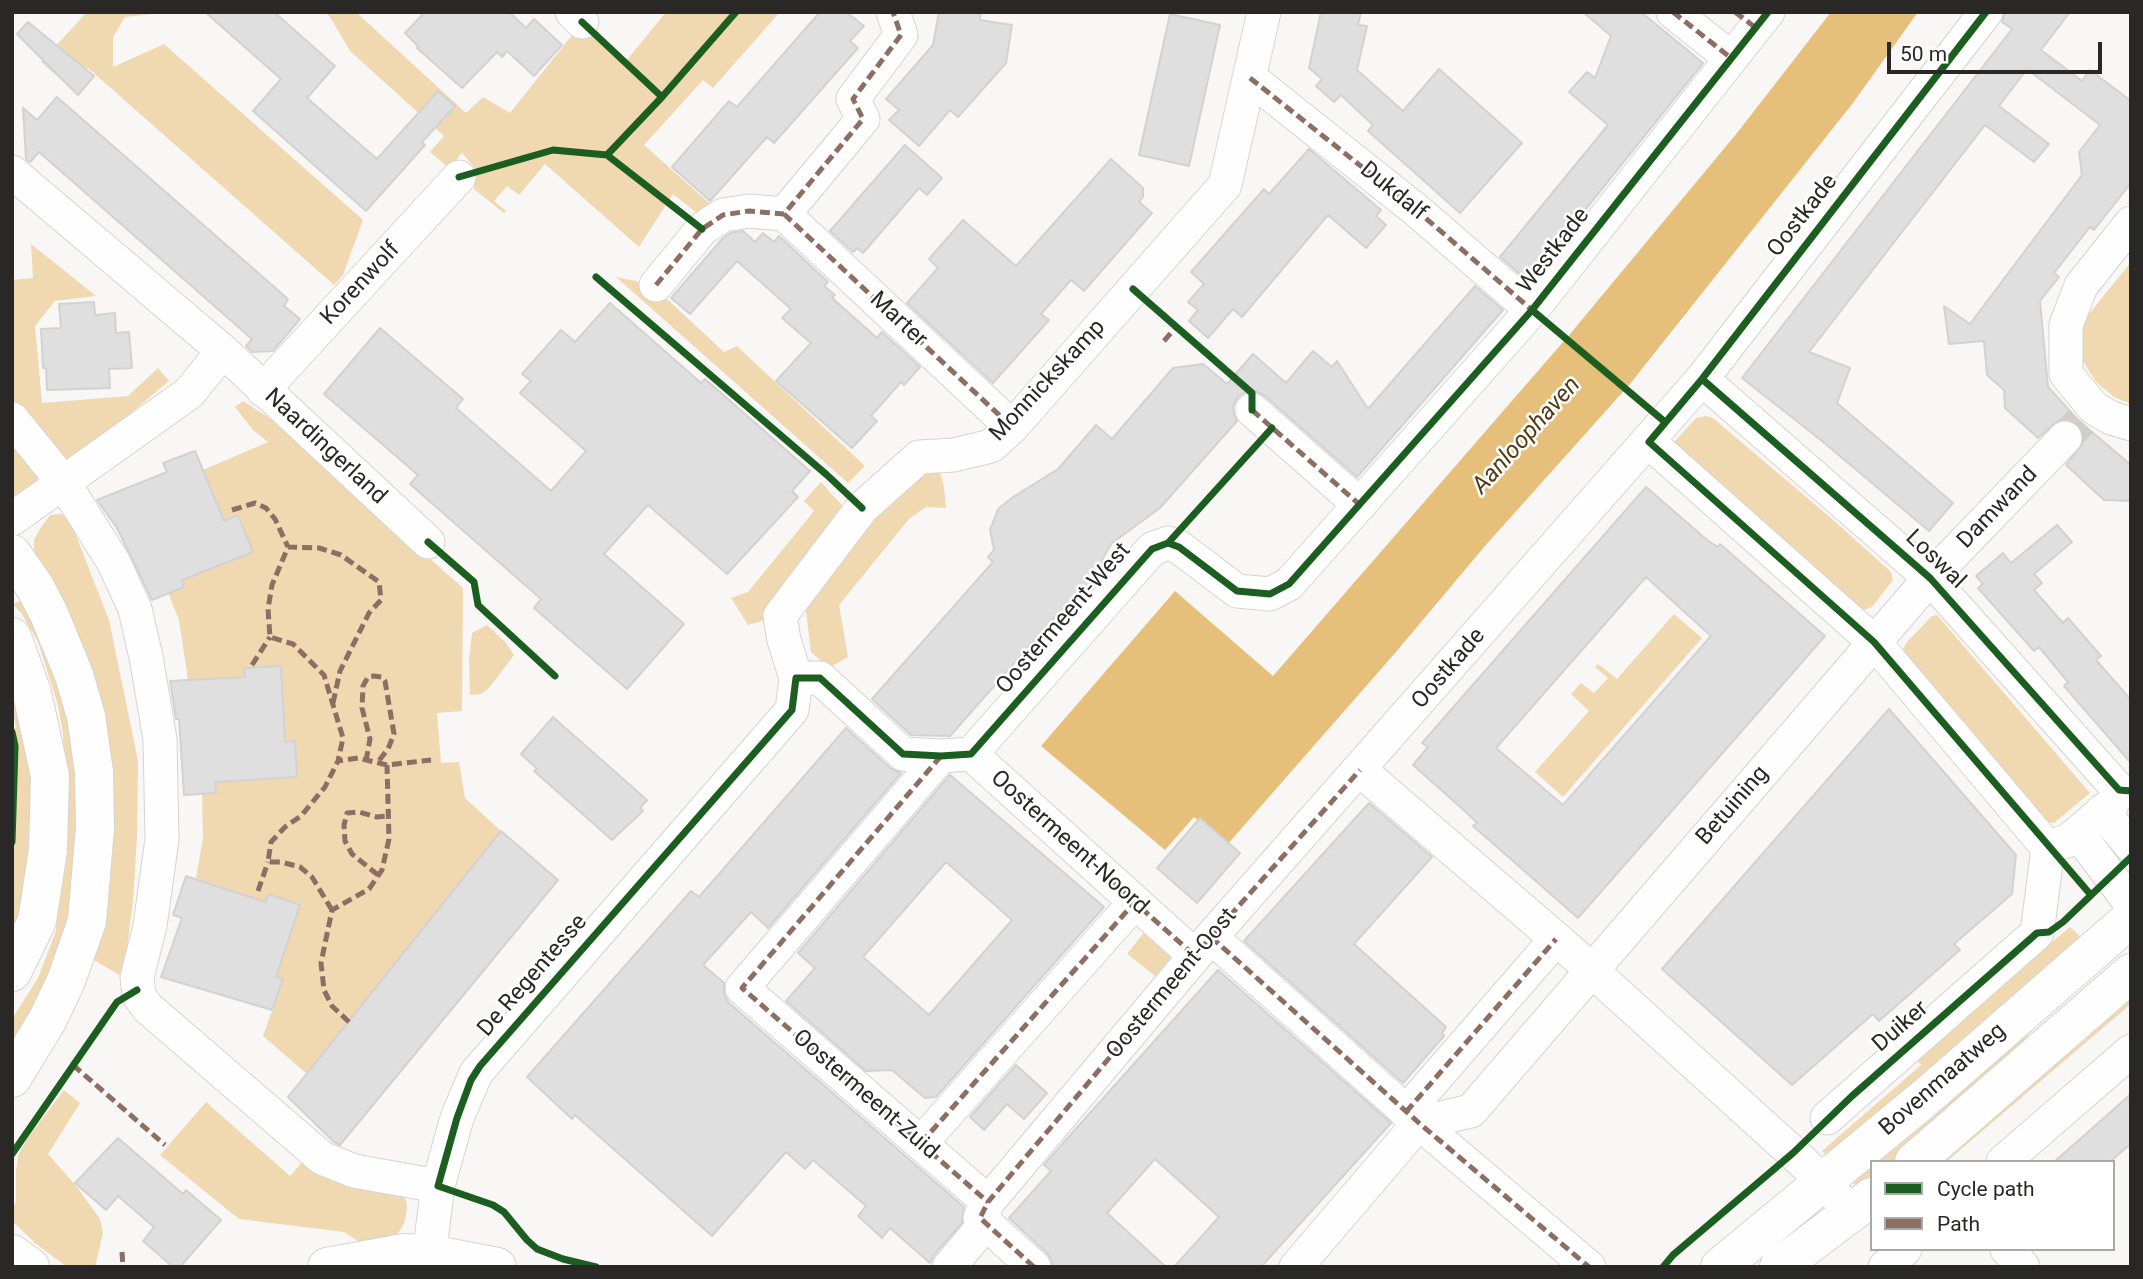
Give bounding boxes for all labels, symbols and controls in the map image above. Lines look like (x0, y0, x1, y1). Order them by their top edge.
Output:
scale bar (1891, 28, 2106, 72)
text: 50 m (1900, 42, 1947, 66)
street label: Dukdalf (1354, 157, 1432, 227)
street label: Oostkade (1762, 169, 1844, 263)
street label: Westkade (1512, 203, 1596, 299)
street label: Korenwolf (316, 237, 406, 331)
street label: Marter (864, 287, 932, 353)
street label: Monnickskamp (984, 314, 1112, 448)
water label: Aanloophaven (1467, 372, 1587, 500)
street label: Naardingerland (258, 383, 392, 511)
street label: Damwand (1952, 461, 2044, 555)
street label: Loswal (1899, 525, 1971, 595)
street label: Oostermeent-West (991, 538, 1137, 700)
street label: Oostkade (1407, 623, 1491, 715)
street label: Betuining (1691, 761, 1775, 851)
street label: Oostermeent-Noord (984, 765, 1154, 921)
street label: Oostermeent-Oost (1101, 903, 1243, 1065)
street label: De Regentesse (472, 909, 594, 1043)
street label: Duiker (1867, 995, 1935, 1059)
street label: Bovenmaatweg (1874, 1018, 2012, 1142)
street label: Oostermeent-Zuid (786, 1024, 944, 1166)
legend (1870, 1160, 2115, 1251)
text: Cycle path (1937, 1177, 2035, 1201)
text: Path (1937, 1212, 1980, 1236)

